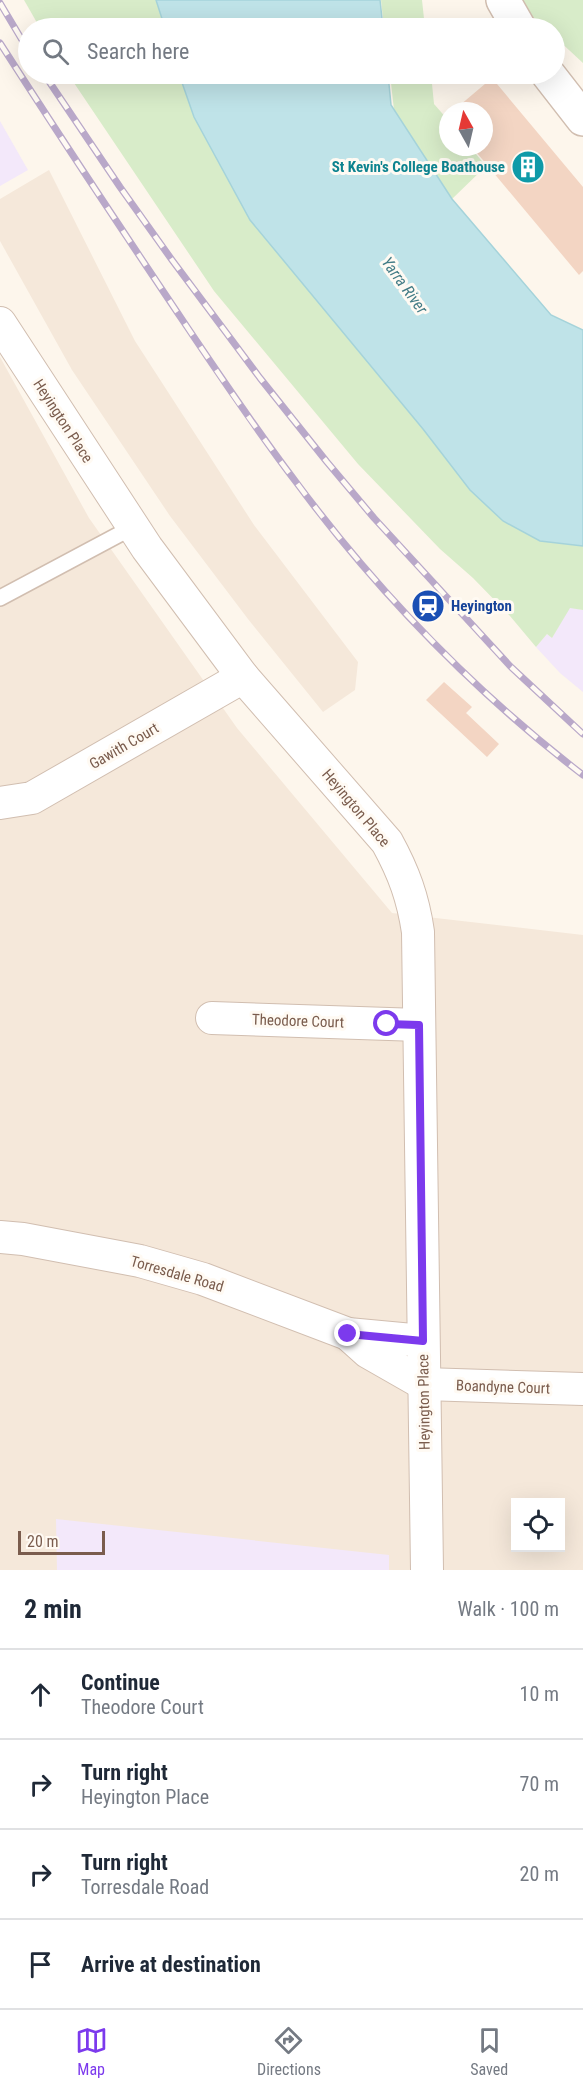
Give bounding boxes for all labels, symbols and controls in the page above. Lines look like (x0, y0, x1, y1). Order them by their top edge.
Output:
search box (18, 18, 565, 84)
icon: search (39, 35, 72, 68)
text: Search here (87, 39, 189, 64)
north arrow (439, 102, 493, 156)
building icon: St Kevin's College Boathouse (510, 149, 546, 185)
place label: St Kevin's College Boathouse (332, 158, 505, 176)
water label: Yarra River (378, 253, 432, 318)
street label: Heyington Place (29, 376, 97, 466)
station icon: Heyington (410, 588, 446, 624)
place label: Heyington (451, 597, 512, 615)
street label: Gawith Court (86, 719, 162, 773)
street label: Heyington Place (318, 765, 394, 851)
street label: Theodore Court (252, 1010, 344, 1032)
route start (373, 1010, 399, 1036)
street label: Torresdale Road (128, 1252, 226, 1296)
route end (334, 1320, 360, 1346)
street label: Heyington Place (414, 1354, 434, 1450)
street label: Boandyne Court (456, 1376, 550, 1398)
map controls (511, 1498, 565, 1552)
button: locate (511, 1498, 565, 1552)
scale bar (18, 1528, 105, 1556)
text: 20 m (27, 1532, 59, 1551)
text: 2 min (24, 1594, 82, 1624)
text: Walk · 100 m (458, 1597, 559, 1621)
text: Continue (81, 1670, 160, 1695)
icon: ahead (24, 1678, 57, 1711)
text: 10 m (520, 1682, 559, 1706)
text: Theodore Court (81, 1695, 204, 1719)
text: Turn right (81, 1760, 168, 1785)
icon: right (24, 1768, 57, 1801)
text: 70 m (520, 1772, 559, 1796)
text: Heyington Place (81, 1785, 209, 1809)
text: Turn right (81, 1850, 168, 1875)
icon: right (24, 1858, 57, 1891)
text: 20 m (520, 1862, 559, 1886)
text: Torresdale Road (81, 1875, 209, 1899)
icon: arrive (24, 1948, 57, 1981)
text: Arrive at destination (81, 1952, 261, 1977)
tab: Map (75, 2024, 108, 2079)
tab: Directions (257, 2024, 321, 2079)
tab: Saved (470, 2024, 508, 2079)

